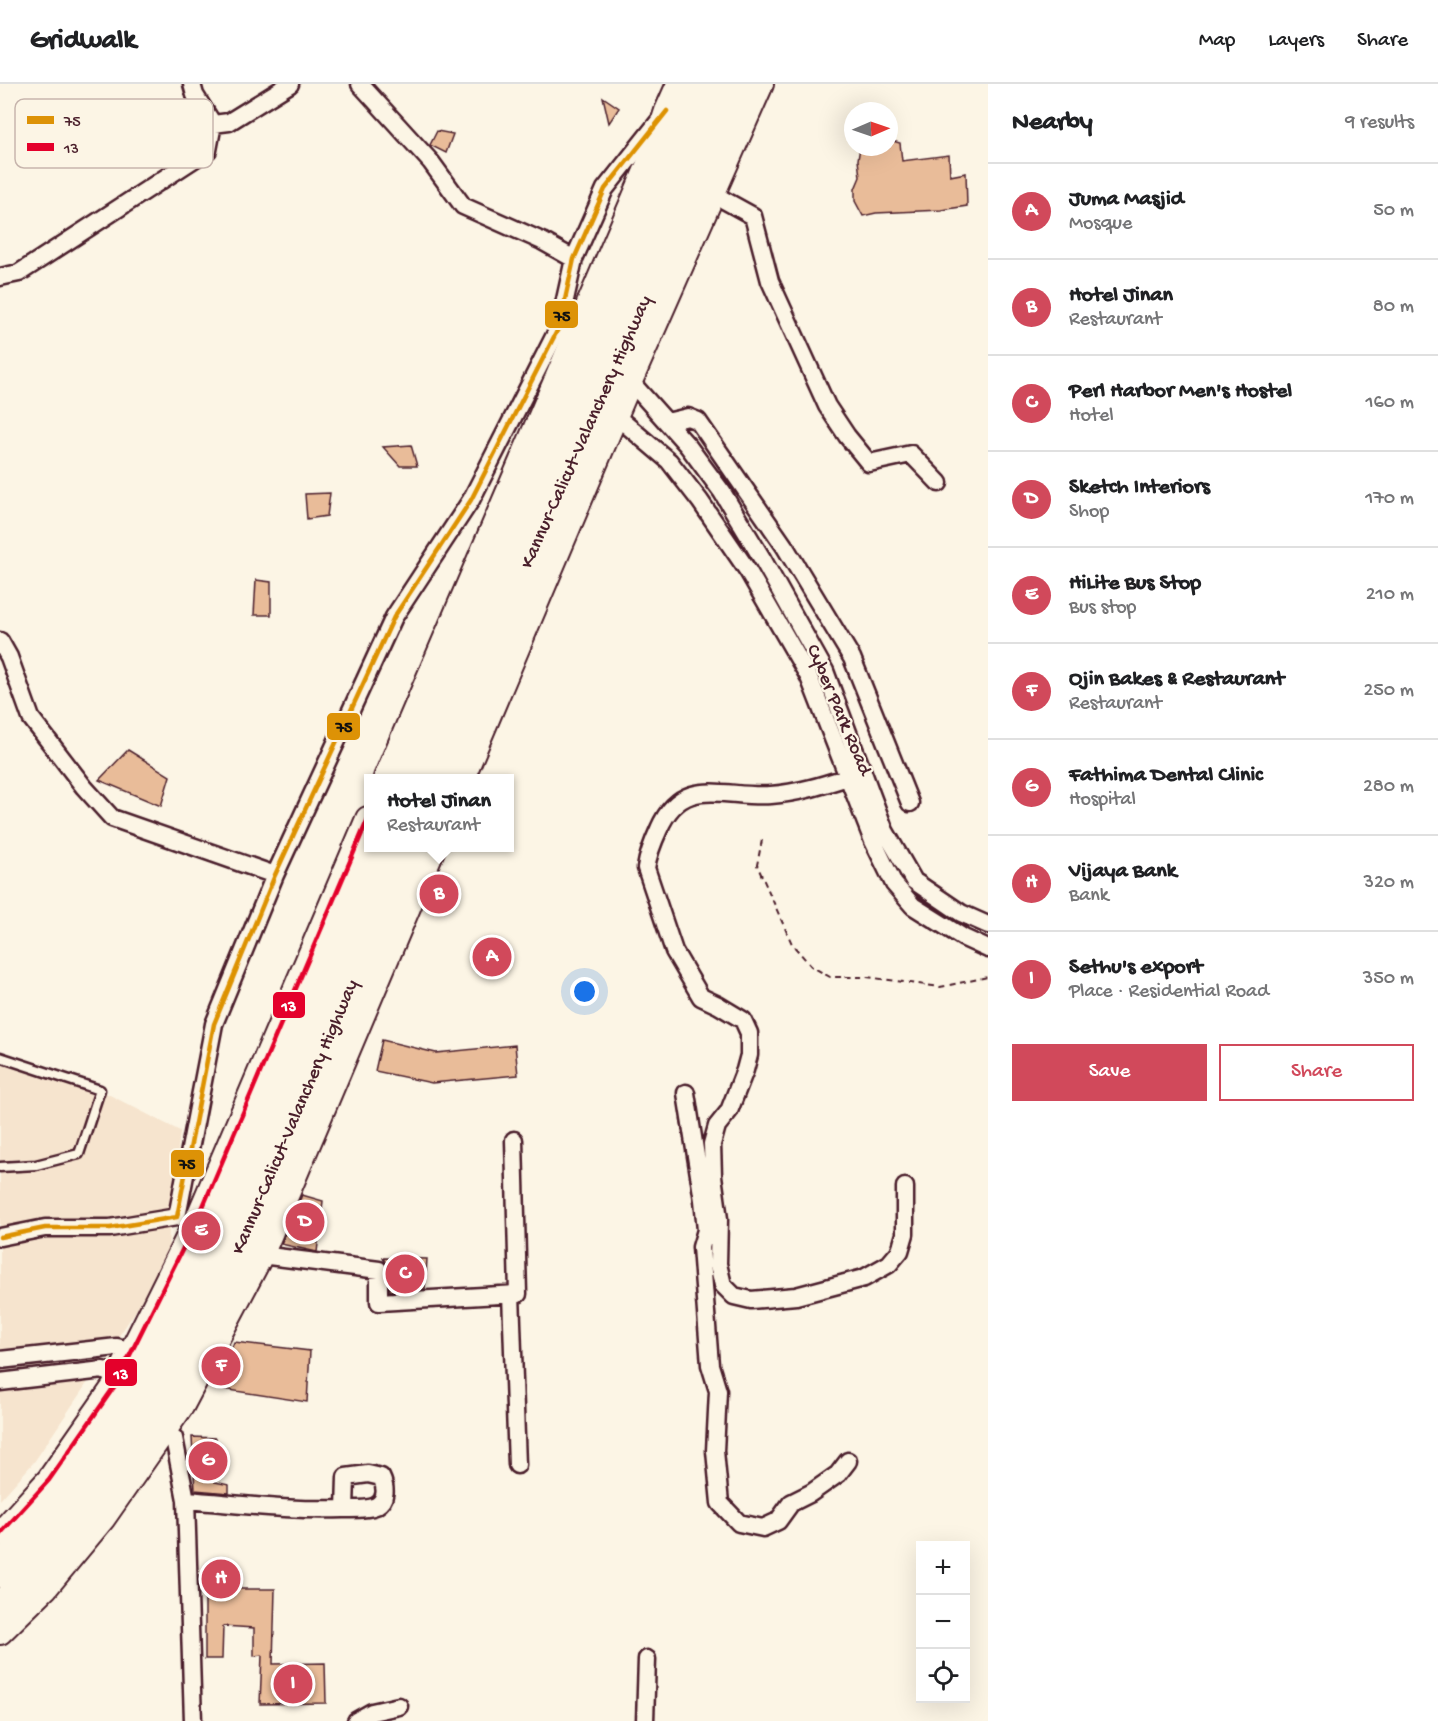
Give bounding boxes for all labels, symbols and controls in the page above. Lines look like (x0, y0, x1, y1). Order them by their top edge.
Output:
text: Gridwalk (30, 25, 136, 58)
text: Map (1199, 29, 1235, 54)
text: Layers (1268, 29, 1324, 54)
text: Share (1357, 29, 1408, 54)
legend (15, 99, 213, 168)
north arrow (844, 102, 898, 156)
text: Nearby (1012, 108, 1093, 139)
text: 9 results (1345, 112, 1414, 135)
text: 75 (63, 114, 81, 133)
text: 13 (63, 141, 79, 160)
text: Juma Masjid (1069, 187, 1184, 213)
text: A (1026, 200, 1037, 223)
text: 50 m (1373, 200, 1414, 223)
text: Mosque (1069, 213, 1132, 236)
text: Hotel Jinan (1069, 283, 1173, 309)
street label: Kannur-Calicut-Valanchery Highway (516, 292, 658, 572)
text: B (1026, 296, 1037, 319)
text: 80 m (1373, 296, 1414, 319)
line badge: 75 (544, 300, 579, 329)
text: 75 (553, 309, 571, 328)
text: Restaurant (1069, 309, 1162, 332)
text: Perl Harbor Men's Hostel (1069, 379, 1292, 405)
text: C (1026, 392, 1037, 415)
text: 160 m (1365, 392, 1414, 415)
text: Hotel (1069, 405, 1114, 428)
text: Sketch Interiors (1069, 475, 1210, 501)
text: D (1025, 488, 1038, 511)
text: 170 m (1365, 488, 1414, 511)
text: Shop (1069, 501, 1109, 524)
text: HiLite Bus Stop (1069, 571, 1201, 597)
text: E (1025, 584, 1038, 607)
text: 210 m (1366, 584, 1414, 607)
text: Bus stop (1069, 597, 1136, 620)
street label: Cyber Park Road (800, 641, 877, 781)
text: Ojin Bakes & Restaurant (1069, 667, 1284, 693)
text: F (1026, 680, 1037, 703)
text: 250 m (1363, 680, 1414, 703)
text: Restaurant (1069, 693, 1162, 716)
line badge: 75 (326, 712, 361, 741)
text: 75 (335, 720, 353, 739)
text: Fathima Dental Clinic (1069, 763, 1263, 789)
popup (364, 774, 514, 852)
text: G (1025, 776, 1038, 799)
text: 280 m (1363, 776, 1414, 799)
text: Hotel Jinan (387, 789, 491, 815)
text: Hospital (1069, 789, 1136, 812)
text: Restaurant (387, 815, 480, 838)
text: Vijaya Bank (1069, 859, 1177, 885)
pin: B (420, 872, 458, 916)
text: H (1026, 872, 1037, 895)
text: 320 m (1364, 872, 1414, 895)
text: Bank (1069, 885, 1109, 908)
pin: A (472, 934, 512, 980)
text: Sethu's export (1069, 955, 1203, 981)
text: I (1029, 968, 1034, 991)
text: 350 m (1363, 968, 1414, 991)
street label: Kannur-Calicut-Valanchery Highway (228, 976, 365, 1258)
your location (570, 977, 599, 1006)
text: Place · Residential Road (1069, 981, 1269, 1004)
line badge: 13 (272, 991, 306, 1019)
text: 13 (281, 999, 296, 1018)
button: Save (1012, 1044, 1207, 1101)
button: Share (1219, 1044, 1414, 1101)
line badge: 75 (170, 1149, 205, 1178)
text: 75 (178, 1157, 196, 1176)
pin: D (286, 1200, 324, 1244)
pin: E (182, 1208, 220, 1254)
pin: C (386, 1252, 424, 1296)
pin: F (202, 1344, 240, 1388)
line badge: 13 (104, 1358, 138, 1387)
text: 13 (113, 1367, 128, 1386)
pin: G (188, 1438, 228, 1484)
map controls (916, 1541, 970, 1703)
button: + (916, 1541, 970, 1595)
pin: H (202, 1556, 240, 1602)
button: − (916, 1595, 970, 1649)
button: locate (916, 1649, 970, 1703)
pin: I (274, 1662, 312, 1706)

